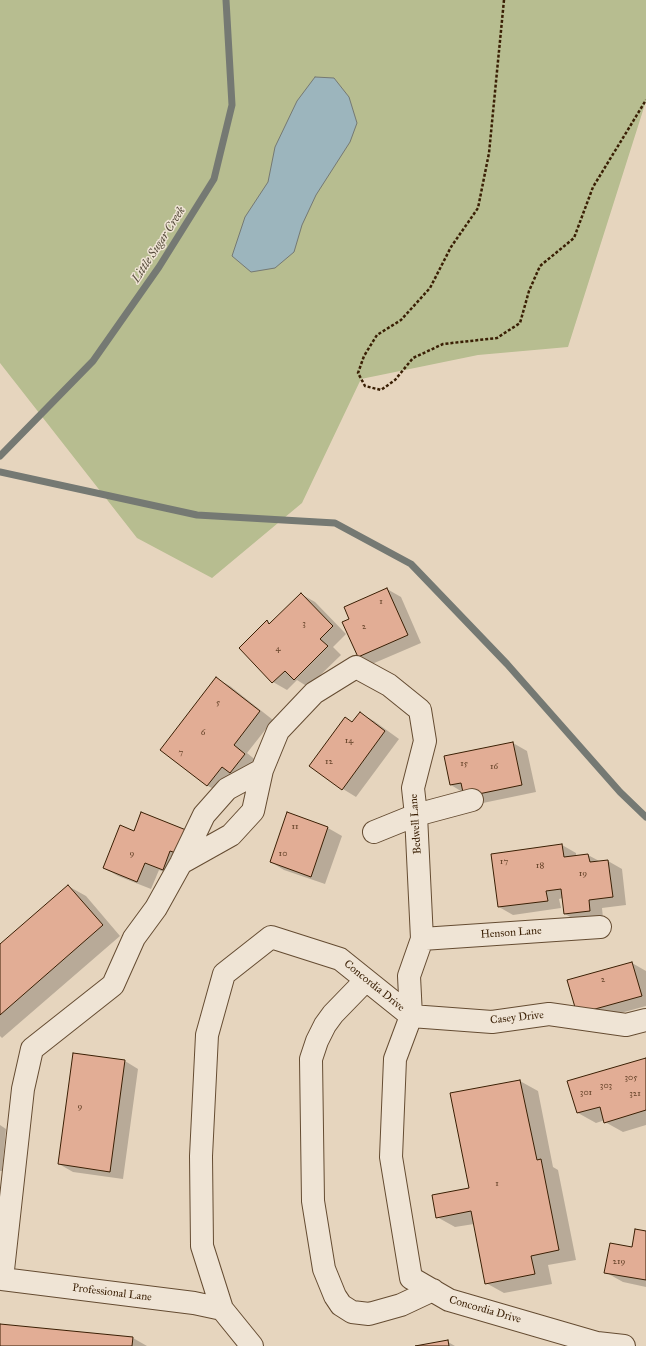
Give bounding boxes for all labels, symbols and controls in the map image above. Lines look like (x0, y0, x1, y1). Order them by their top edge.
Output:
water label: Little Sugar Creek (129, 204, 189, 286)
house number: 1 (379, 597, 383, 607)
house number: 3 (302, 619, 306, 629)
house number: 2 (362, 622, 366, 632)
house number: 4 (275, 644, 281, 654)
house number: 5 (216, 698, 220, 708)
house number: 6 (201, 728, 205, 738)
house number: 14 (345, 736, 353, 746)
house number: 7 (179, 748, 183, 758)
house number: 12 (325, 757, 333, 767)
house number: 15 (460, 759, 468, 769)
house number: 16 (490, 762, 498, 772)
street label: Bedwell Lane (407, 793, 425, 855)
house number: 11 (291, 822, 299, 832)
house number: 9 (130, 849, 134, 859)
house number: 10 (279, 849, 287, 859)
house number: 17 (500, 857, 508, 867)
house number: 18 (536, 861, 544, 871)
house number: 19 (579, 869, 587, 879)
street label: Henson Lane (480, 924, 542, 942)
street label: Concordia Drive (341, 957, 407, 1015)
house number: 2 (601, 975, 605, 985)
street label: Casey Drive (490, 1009, 544, 1027)
house number: 305 (624, 1073, 638, 1083)
house number: 303 (600, 1081, 612, 1091)
house number: 301 (580, 1088, 592, 1098)
house number: 321 (629, 1089, 641, 1099)
house number: 9 (78, 1102, 82, 1112)
house number: 1 (495, 1179, 499, 1189)
house number: 219 (613, 1257, 625, 1267)
street label: Professional Lane (72, 1282, 152, 1304)
street label: Concordia Drive (447, 1293, 523, 1327)

